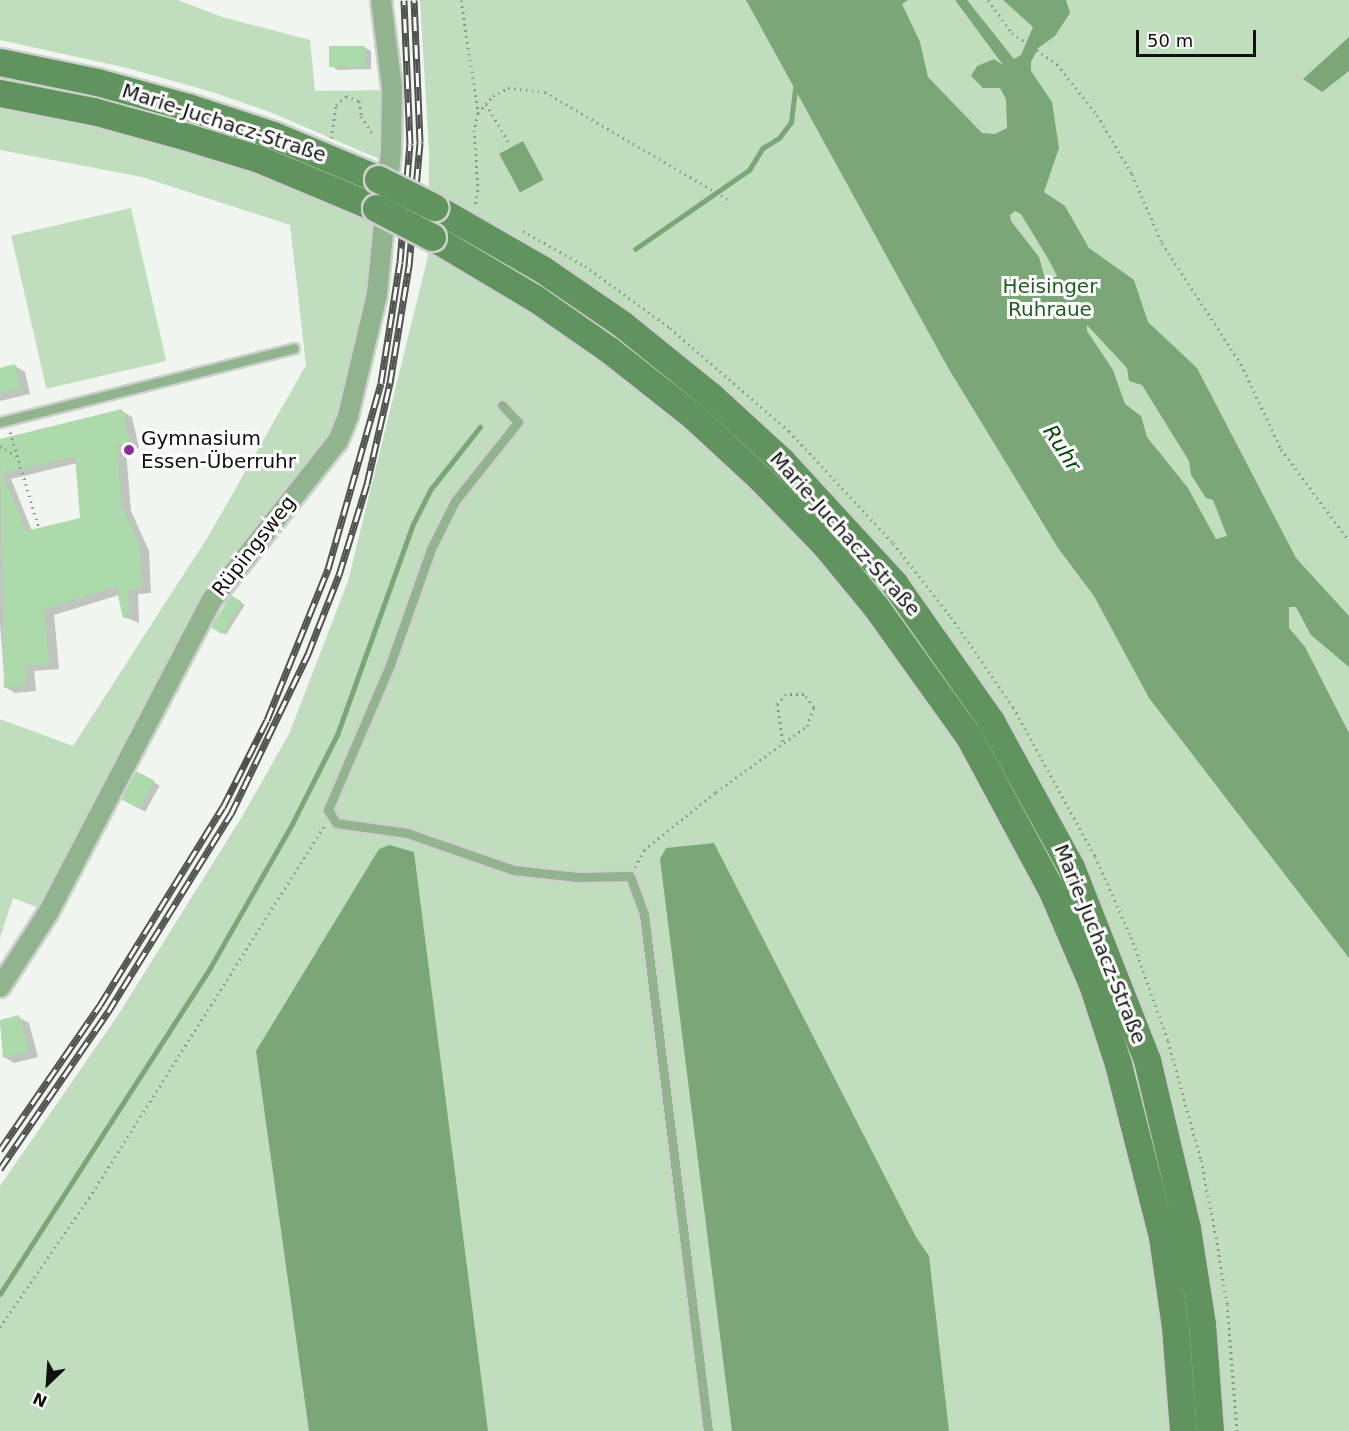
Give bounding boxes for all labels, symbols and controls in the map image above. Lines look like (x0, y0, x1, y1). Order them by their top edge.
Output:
scale bar (1139, 18, 1259, 56)
text: 50 m (1147, 30, 1193, 51)
street label: Marie-Juchacz-Straße (119, 79, 329, 167)
park label: Heisinger Ruhraue (1003, 275, 1097, 322)
water label: Ruhr (1038, 420, 1086, 476)
place label: Gymnasium Essen-Überruhr (141, 426, 296, 473)
marker: Gymnasium Essen-Überruhr (122, 443, 136, 457)
street label: Marie-Juchacz-Straße (765, 447, 925, 621)
street label: Rüpingsweg (207, 491, 301, 601)
street label: Marie-Juchacz-Straße (1049, 841, 1151, 1047)
north arrow (18, 1353, 78, 1413)
text: N (30, 1388, 50, 1411)

